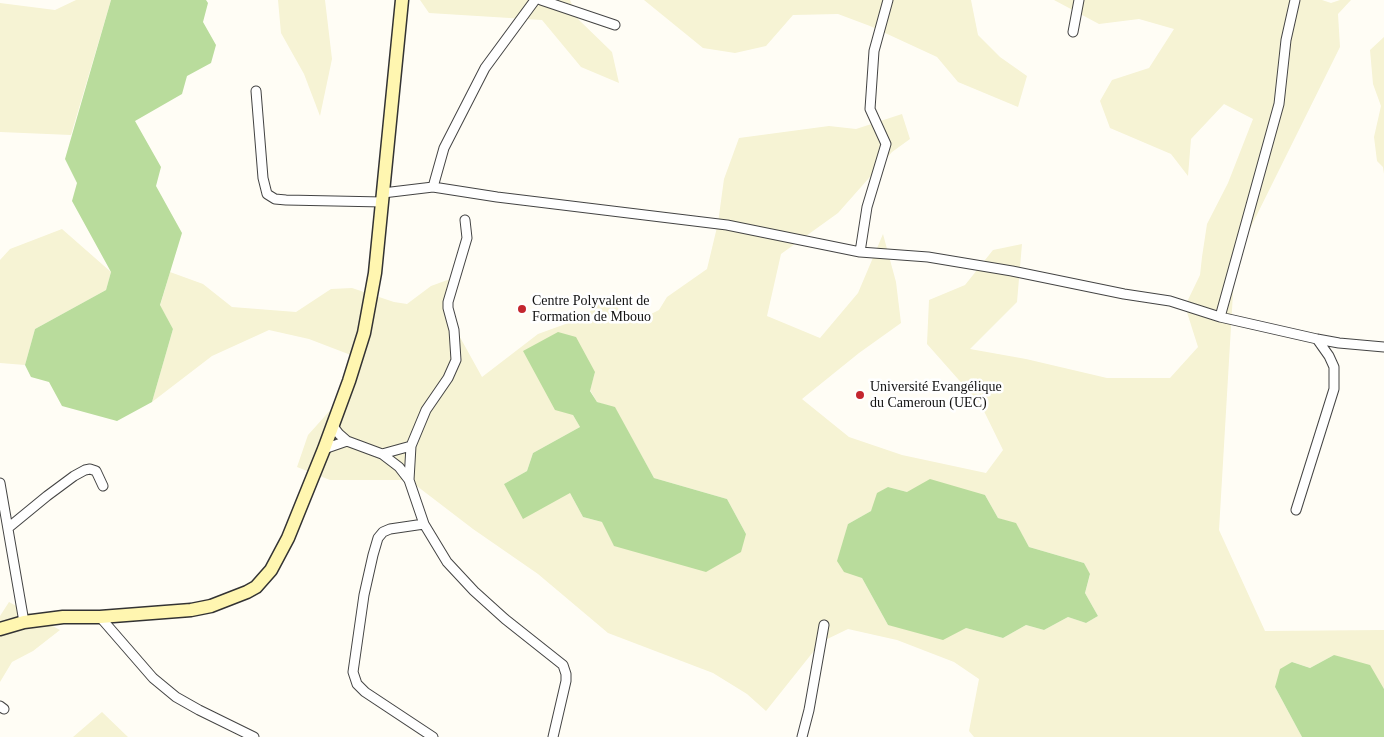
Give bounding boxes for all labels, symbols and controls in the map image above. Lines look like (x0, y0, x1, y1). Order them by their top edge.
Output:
place label: Centre Polyvalent de Formation de Mbouo (532, 293, 651, 326)
marker: Centre Polyvalent de Formation de Mbouo (516, 303, 528, 315)
place label: Université Evangélique du Cameroun (UEC) (870, 379, 1002, 412)
marker: Université Evangélique du Cameroun (UEC) (854, 389, 866, 401)

